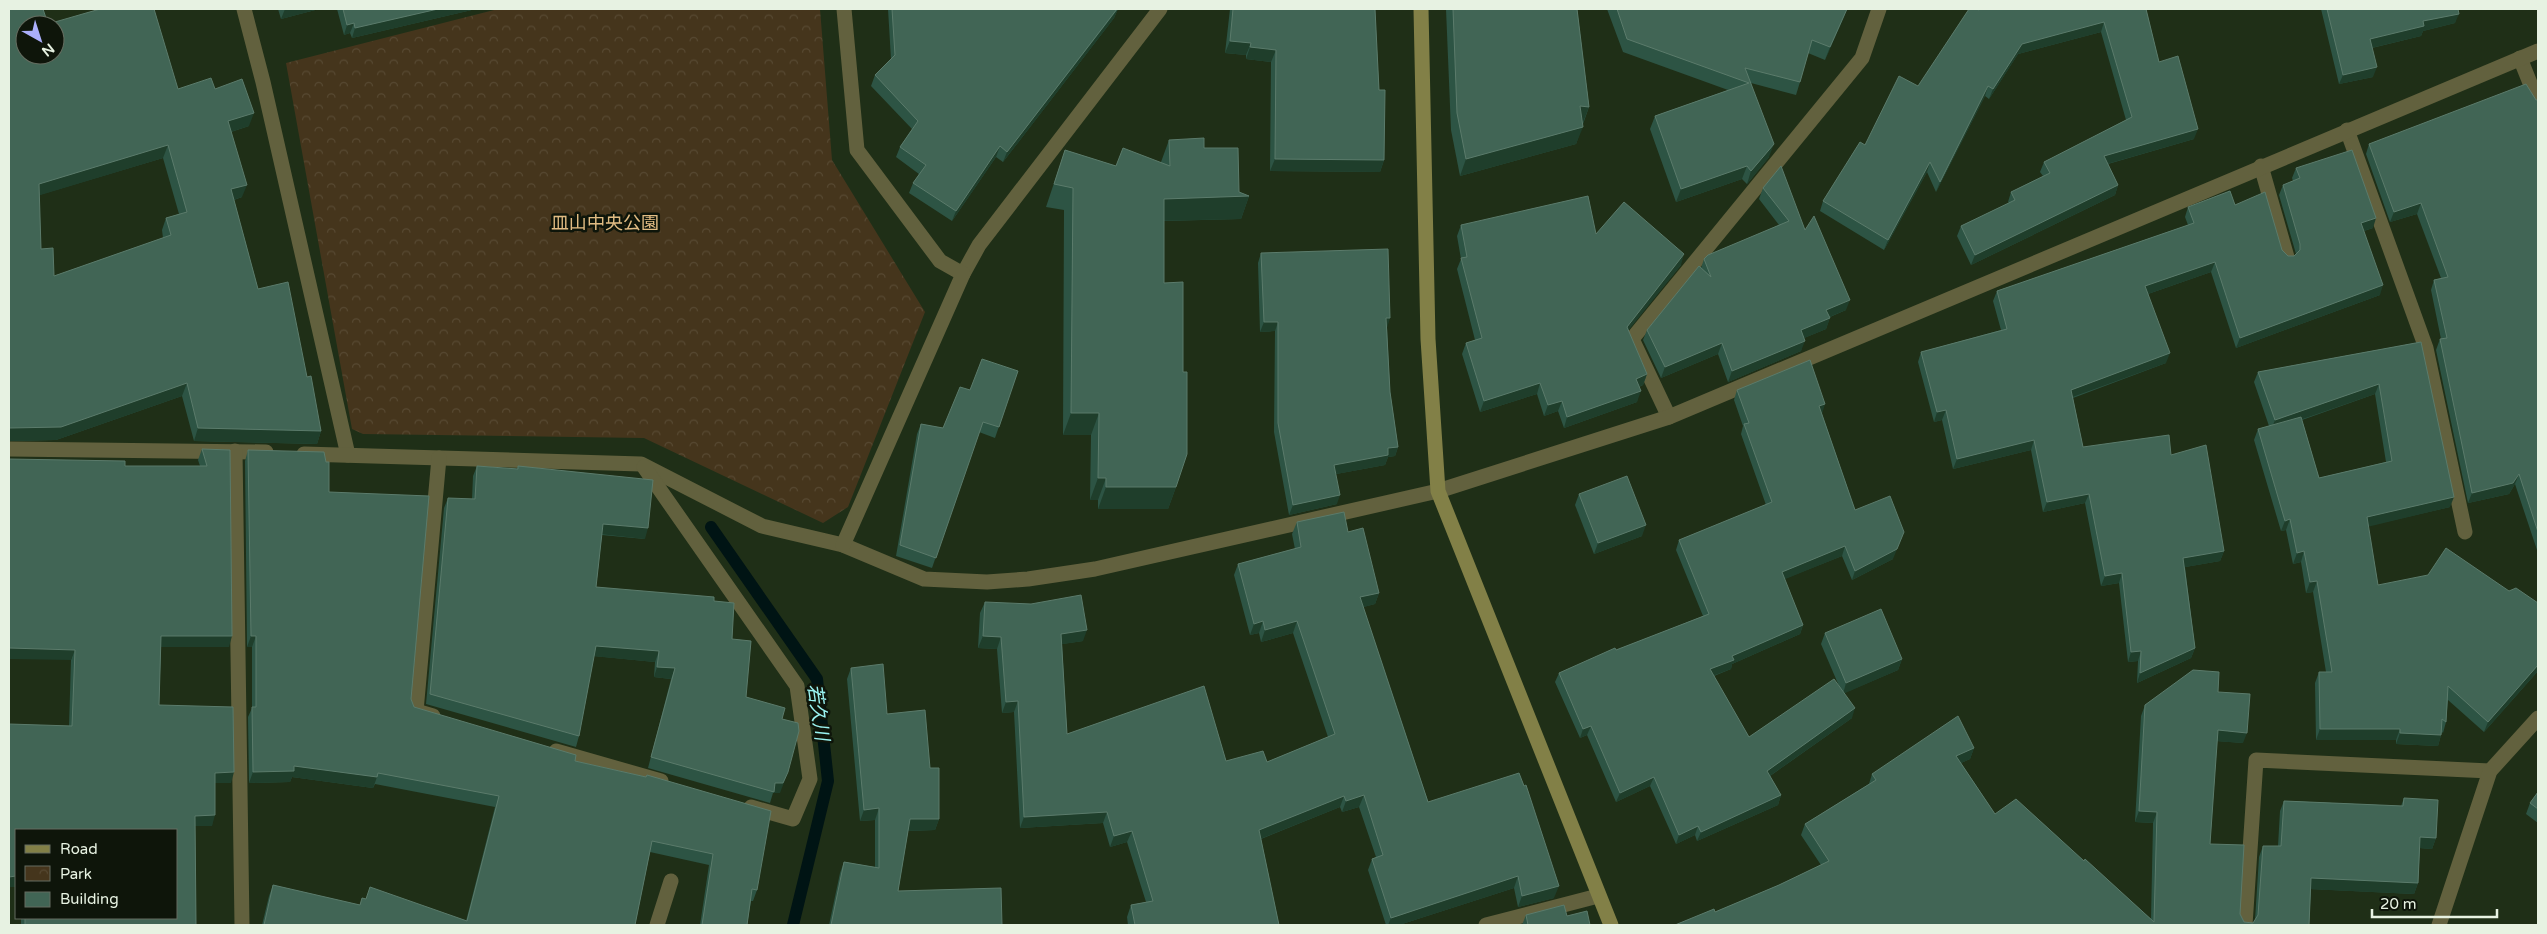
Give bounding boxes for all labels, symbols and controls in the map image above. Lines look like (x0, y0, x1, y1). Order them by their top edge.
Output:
north arrow (15, 15, 65, 65)
text: N (38, 40, 58, 60)
park label: 皿山中央公園 (551, 212, 659, 234)
water label: 若久川 (803, 682, 833, 744)
legend (15, 829, 178, 919)
text: Road (60, 840, 98, 858)
text: Park (60, 865, 92, 883)
scale bar (2372, 886, 2497, 918)
text: Building (60, 890, 119, 908)
text: 20 m (2380, 895, 2417, 913)

